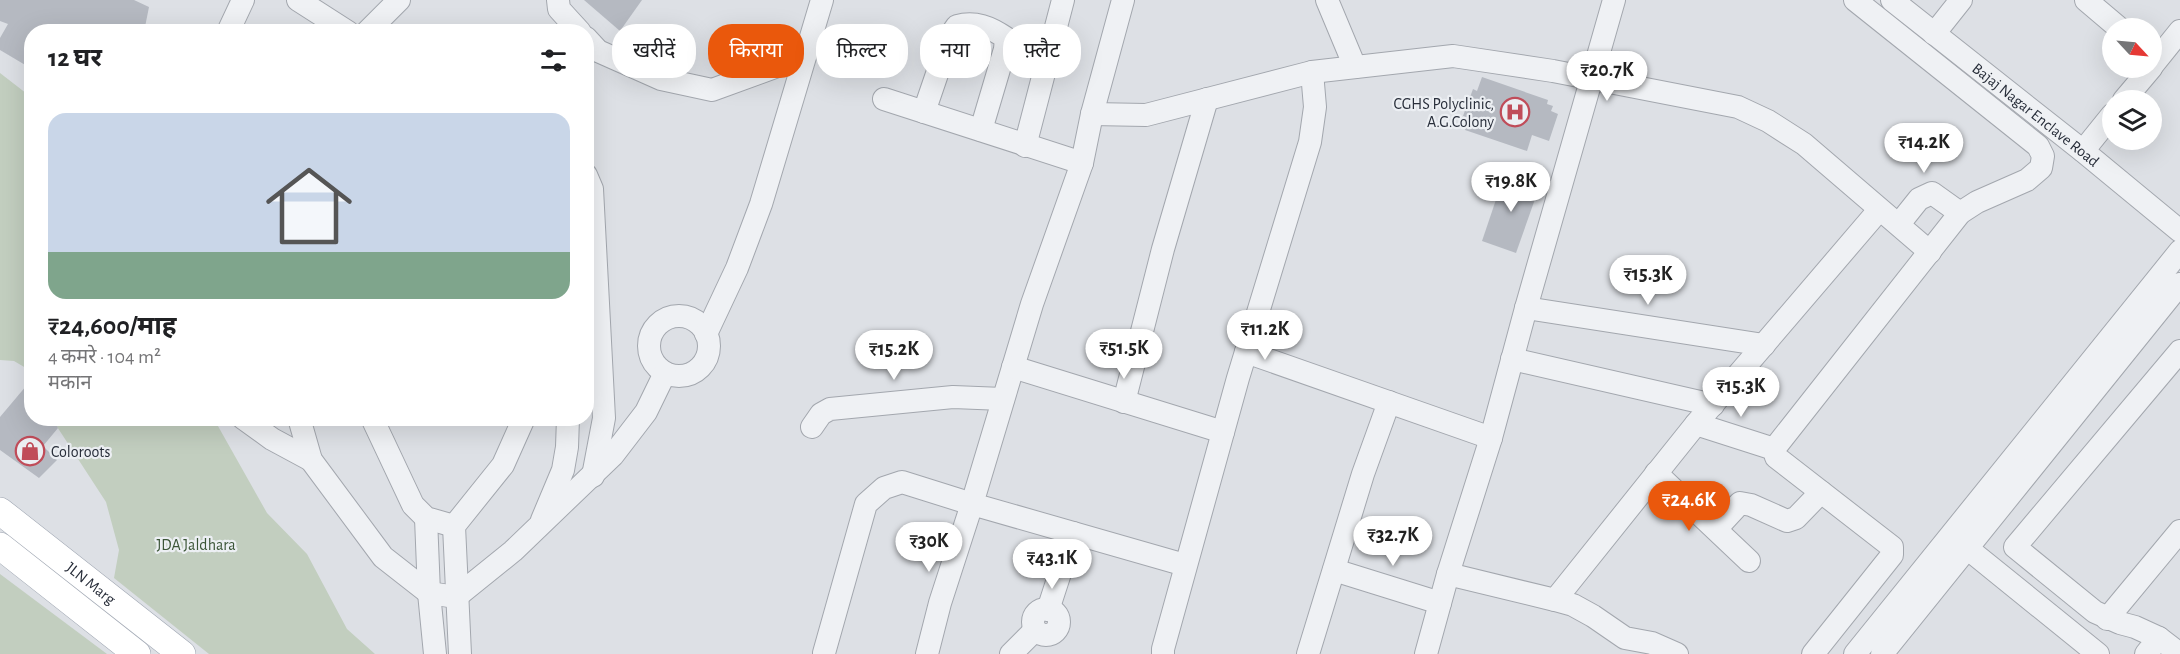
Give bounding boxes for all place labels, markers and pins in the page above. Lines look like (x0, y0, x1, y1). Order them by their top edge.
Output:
pin: ₹20.7K (1558, 51, 1656, 102)
place label: CGHS Polyclinic, A.G.Colony (1393, 96, 1494, 131)
hospital icon: CGHS Polyclinic, A.G.Colony (1499, 96, 1531, 128)
pin: ₹14.2K (1875, 123, 1973, 174)
pin: ₹19.8K (1462, 162, 1560, 213)
pin: ₹15.3K (1599, 255, 1697, 306)
pin: ₹11.2K (1216, 310, 1314, 361)
pin: ₹51.5K (1075, 329, 1173, 380)
pin: ₹15.2K (845, 330, 943, 381)
pin: ₹15.3K (1692, 367, 1790, 418)
shop icon: Coloroots (14, 435, 46, 467)
place label: Coloroots (51, 444, 110, 460)
pin: ₹24.6K (1640, 481, 1738, 532)
pin: ₹32.7K (1344, 516, 1442, 567)
pin: ₹30K (893, 522, 965, 573)
pin: ₹43.1K (1003, 539, 1101, 590)

